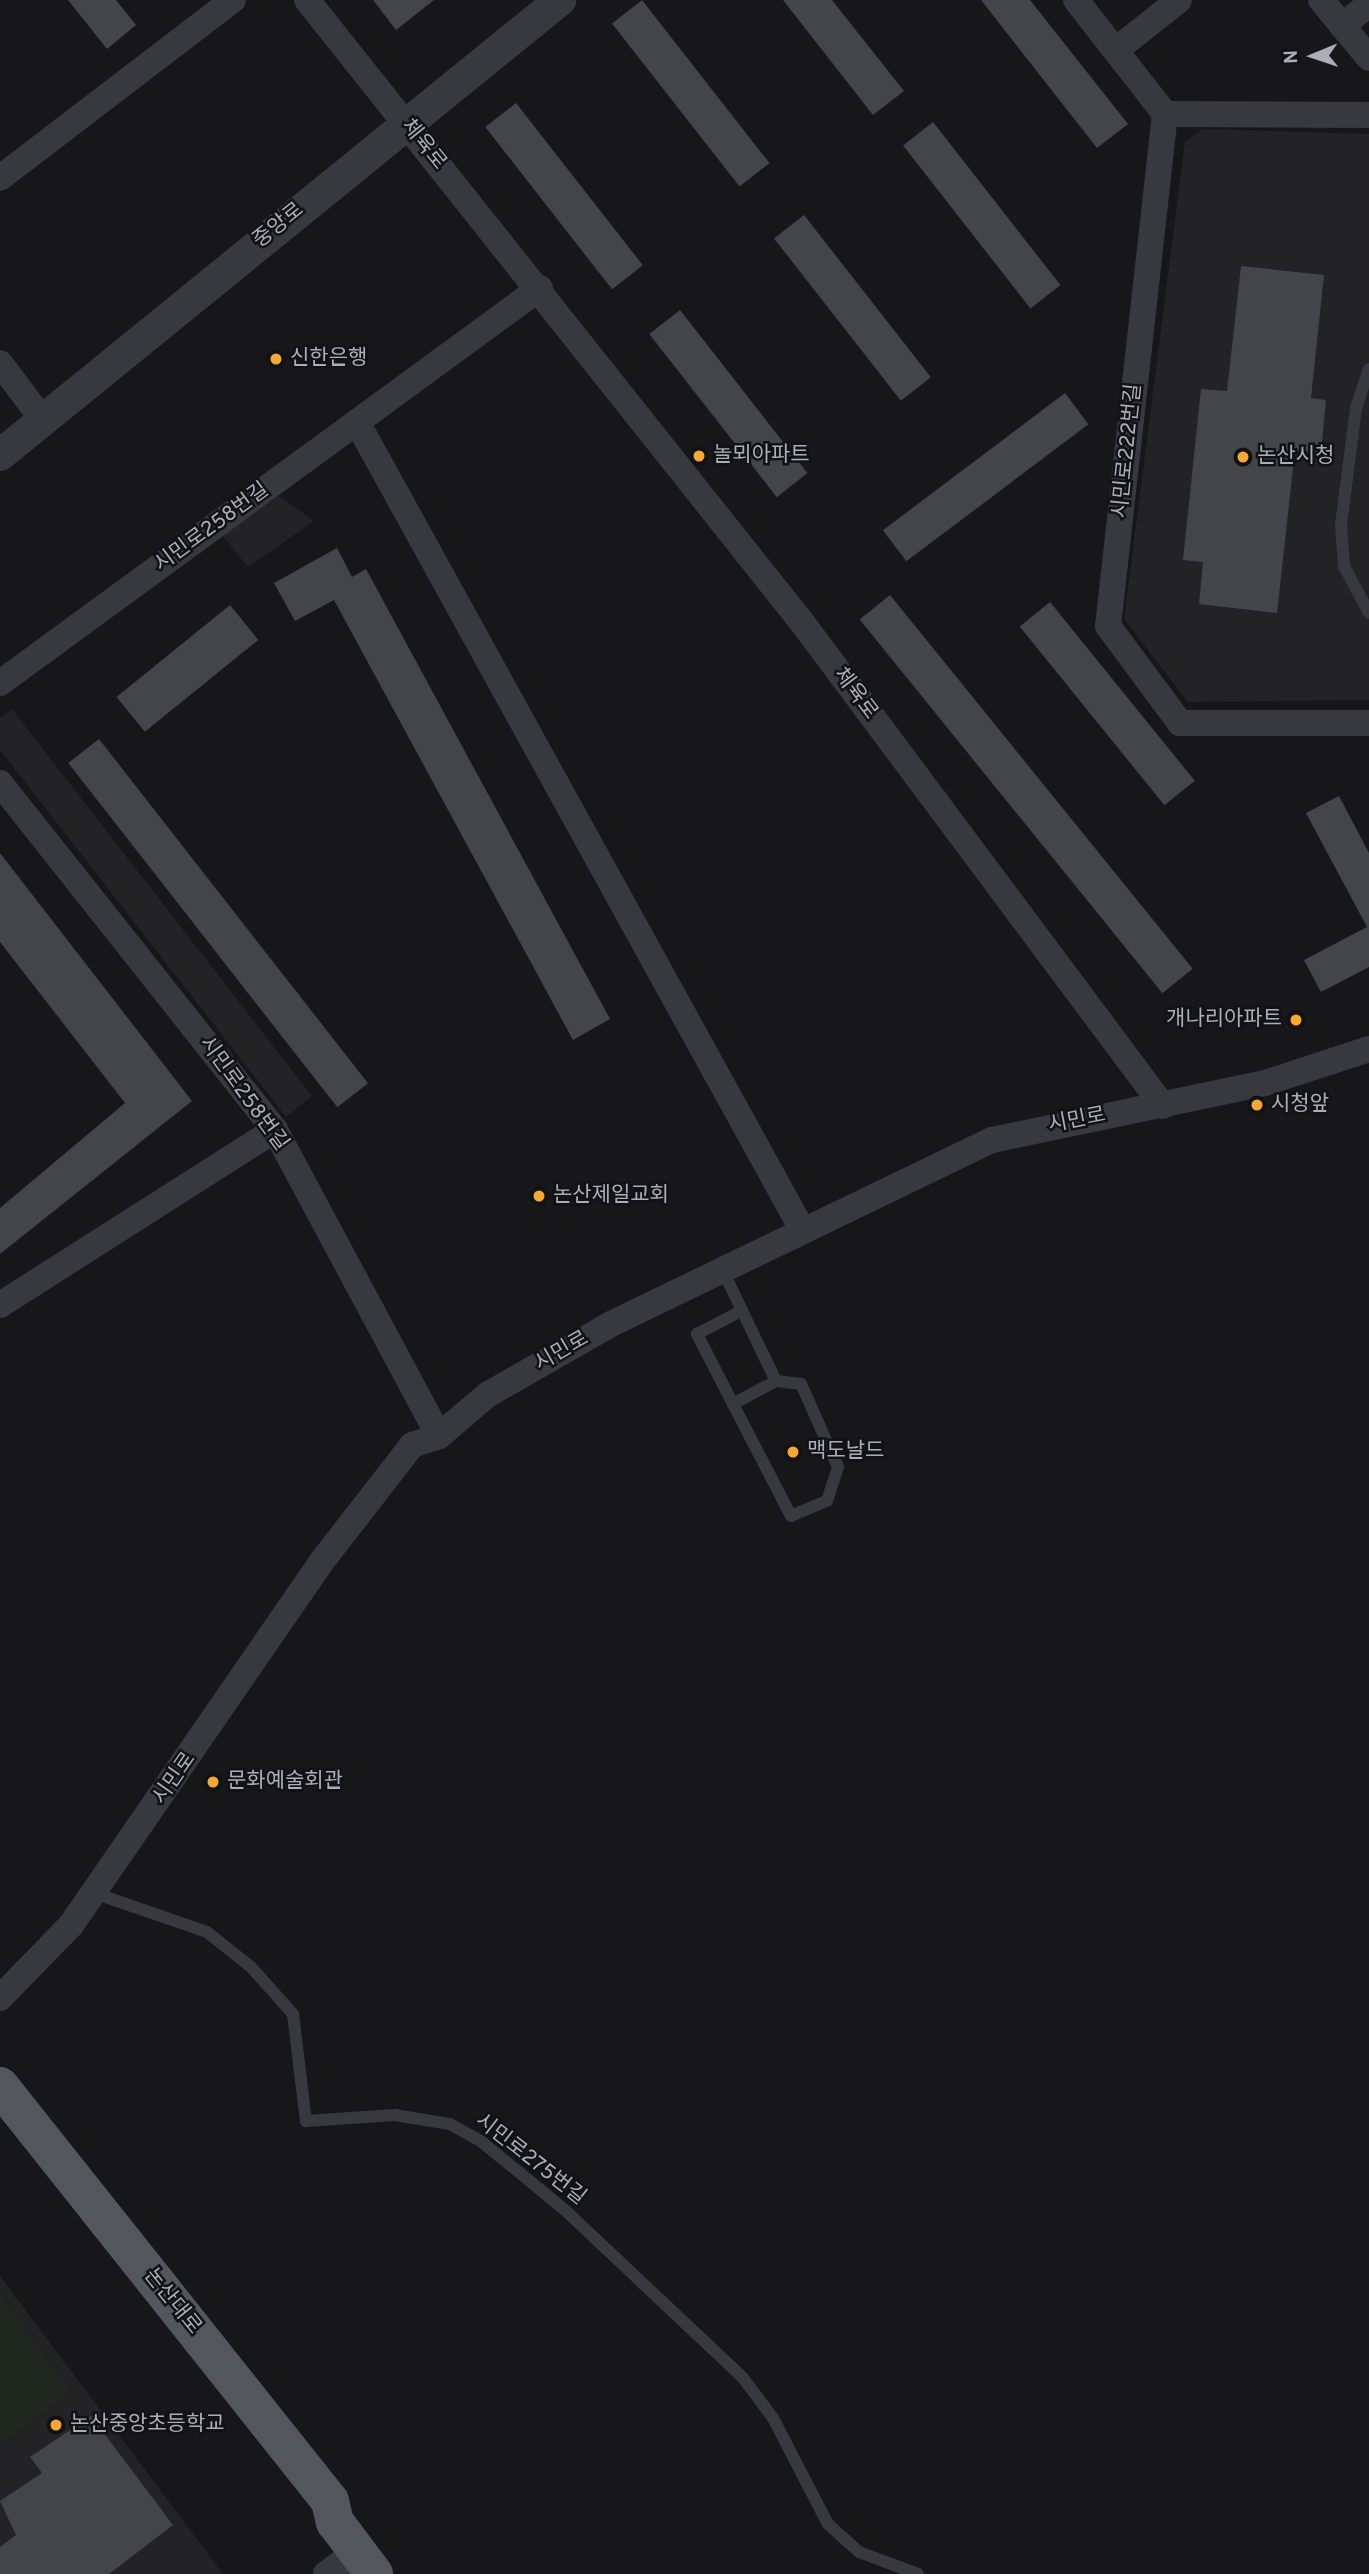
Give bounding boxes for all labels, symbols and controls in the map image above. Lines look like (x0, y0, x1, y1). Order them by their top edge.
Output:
north arrow (1278, 21, 1348, 91)
text: N (1280, 49, 1304, 64)
street label: 체육로 (395, 115, 451, 175)
street label: 중앙로 (249, 198, 309, 254)
place label: 신한은행 (290, 346, 367, 372)
marker: 신한은행 (268, 351, 284, 367)
street label: 시민로222번길 (1108, 382, 1148, 520)
place label: 놀뫼아파트 (713, 443, 810, 469)
place label: 논산시청 (1257, 444, 1334, 470)
marker: 놀뫼아파트 (691, 448, 707, 464)
marker: 논산시청 (1235, 449, 1251, 465)
street label: 시민로258번길 (150, 478, 274, 578)
street label: 체육로 (827, 663, 883, 725)
place label: 개나리아파트 (1166, 1007, 1282, 1033)
marker: 개나리아파트 (1288, 1012, 1304, 1028)
street label: 시민로258번길 (193, 1032, 293, 1156)
place label: 시청앞 (1271, 1092, 1329, 1118)
marker: 시청앞 (1249, 1097, 1265, 1113)
street label: 시민로 (1046, 1103, 1108, 1139)
place label: 논산제일교회 (553, 1183, 669, 1209)
marker: 논산제일교회 (531, 1188, 547, 1204)
street label: 시민로 (531, 1327, 593, 1377)
place label: 맥도날드 (807, 1439, 884, 1465)
marker: 맥도날드 (785, 1444, 801, 1460)
street label: 시민로 (148, 1748, 202, 1810)
place label: 문화예술회관 (227, 1769, 343, 1795)
marker: 문화예술회관 (205, 1774, 221, 1790)
street label: 시민로275번길 (470, 2109, 590, 2211)
street label: 논산대로 (138, 2264, 206, 2340)
place label: 논산중앙초등학교 (70, 2412, 225, 2438)
marker: 논산중앙초등학교 (48, 2417, 64, 2433)

